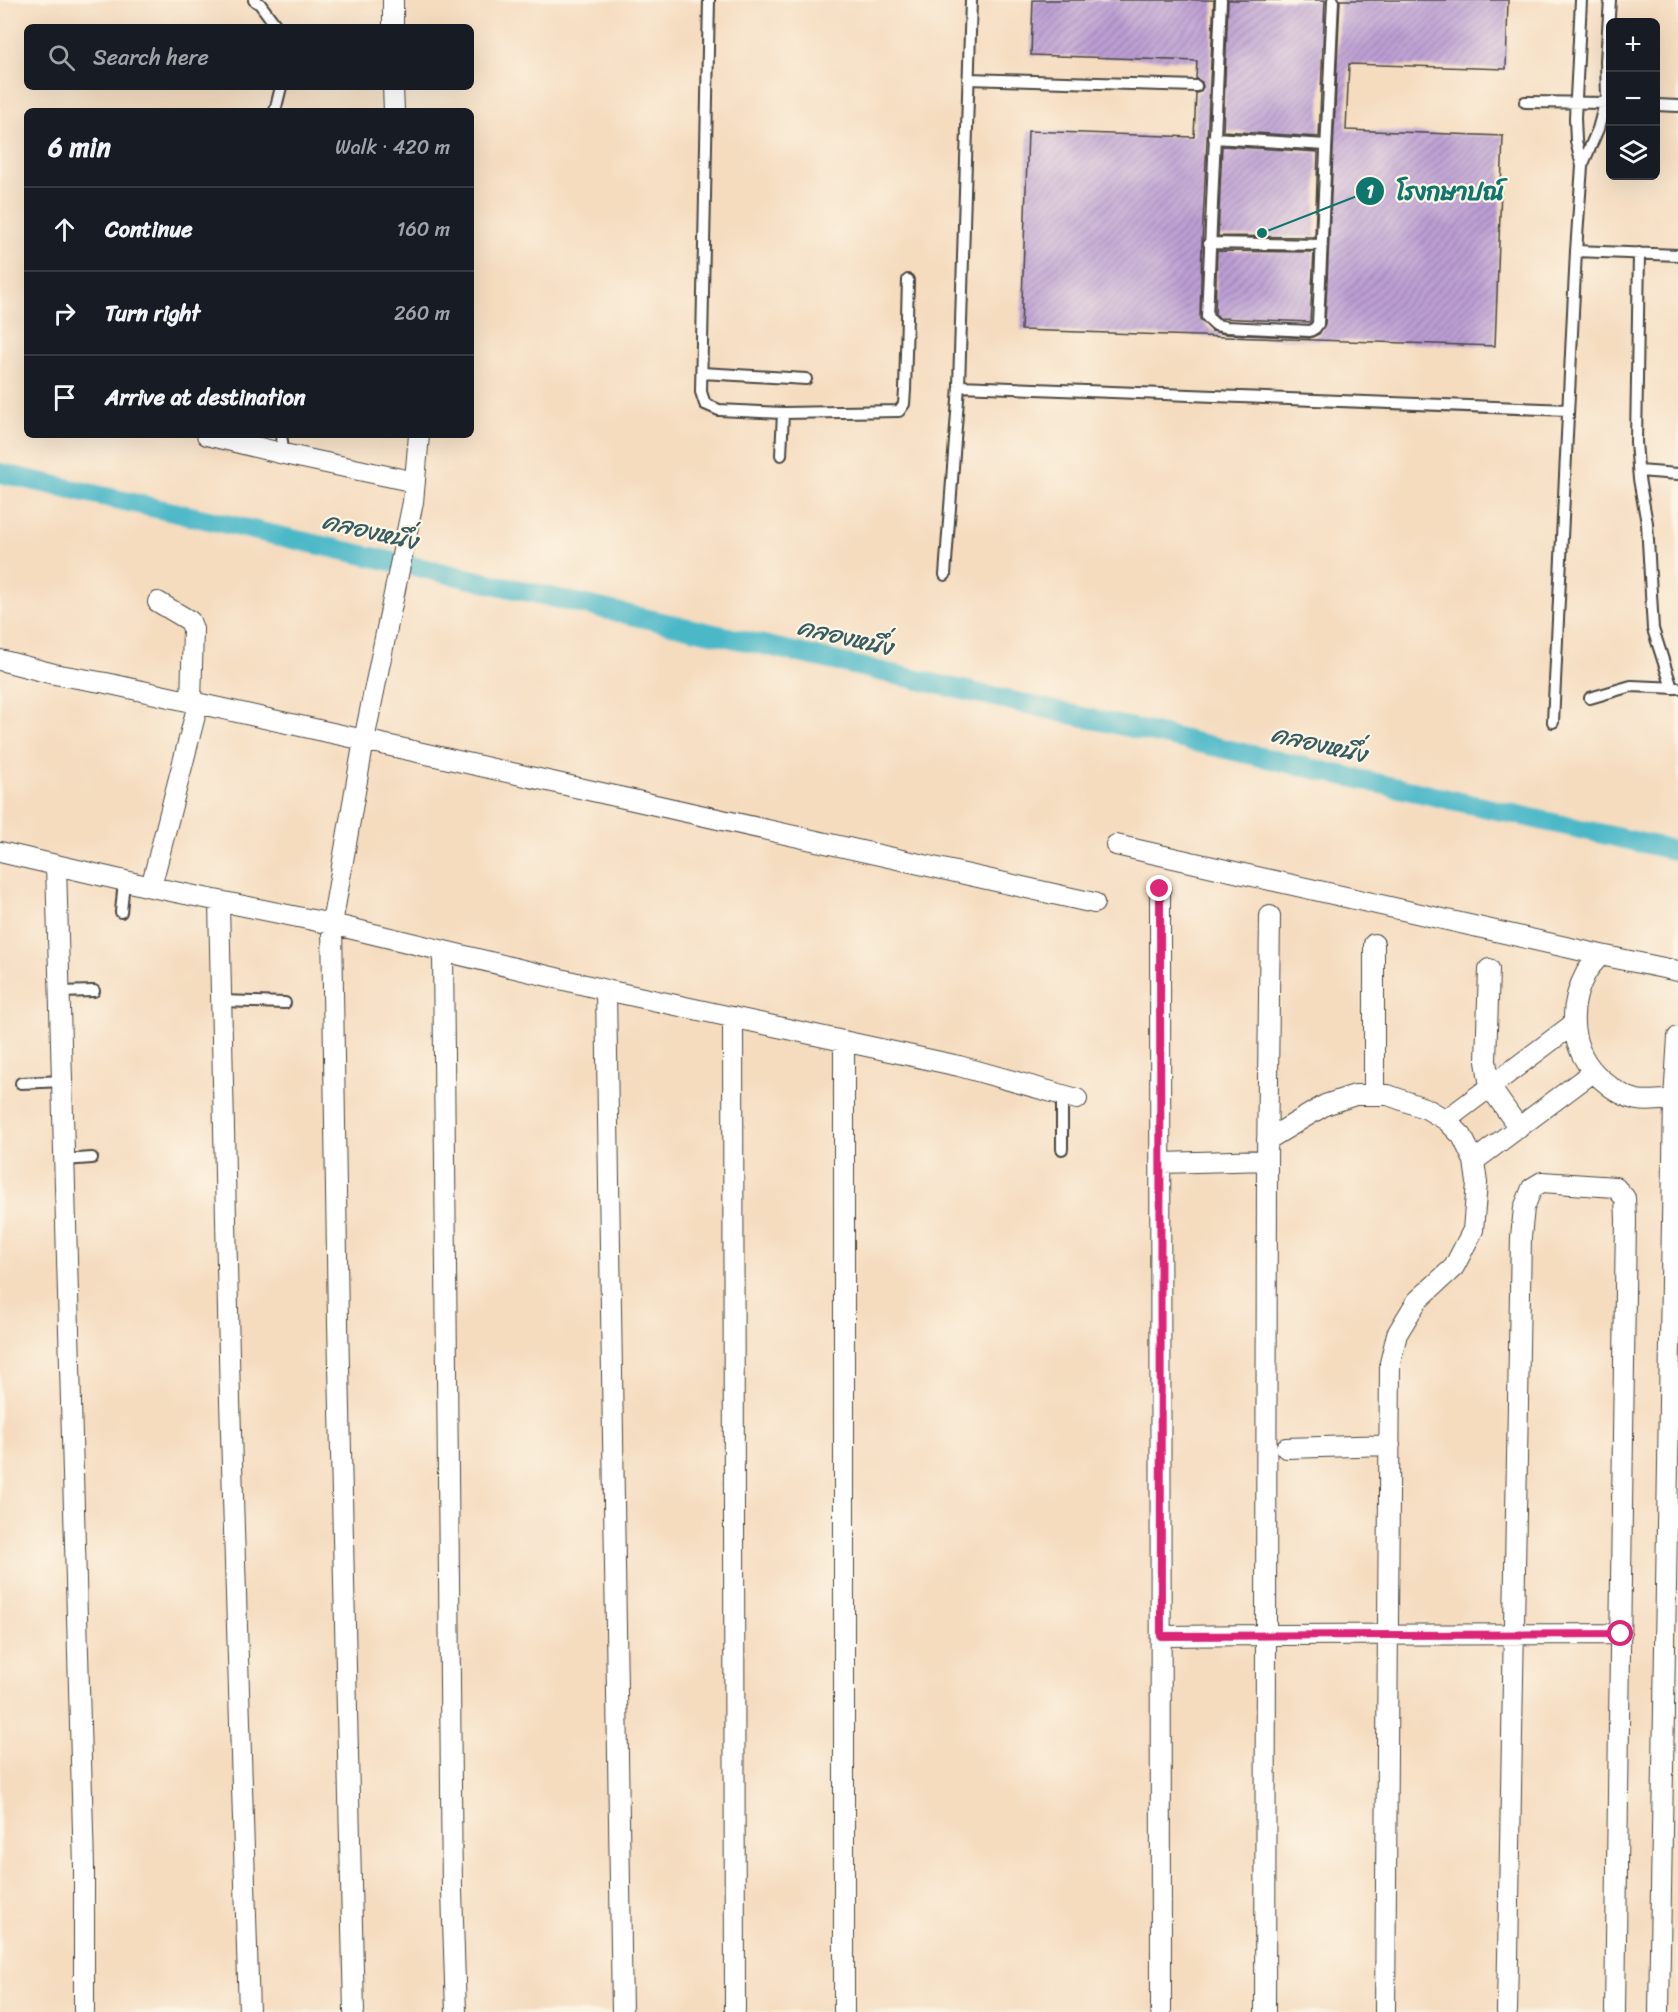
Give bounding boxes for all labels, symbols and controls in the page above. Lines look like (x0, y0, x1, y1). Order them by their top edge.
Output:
map controls (1606, 18, 1660, 180)
button: + (1606, 18, 1660, 72)
search box (24, 24, 474, 90)
text: Search here (93, 38, 209, 77)
icon: search (45, 41, 78, 74)
button: − (1606, 72, 1660, 126)
text: 6 min (48, 124, 111, 170)
button: layers (1606, 126, 1660, 180)
text: Walk · 420 m (335, 130, 450, 165)
callout: โรงกษาปณ์ (1355, 170, 1516, 212)
text: โรงกษาปณ์ (1396, 171, 1509, 213)
text: 1 (1366, 176, 1374, 208)
text: Continue (105, 210, 193, 249)
text: 160 m (397, 212, 450, 247)
icon: ahead (48, 213, 81, 246)
text: Turn right (105, 294, 200, 333)
text: 260 m (394, 296, 450, 331)
icon: right (48, 297, 81, 330)
text: Arrive at destination (105, 378, 306, 417)
icon: arrive (48, 381, 81, 414)
water label: คลองหนึ่ง (318, 500, 424, 563)
water label: คลองหนึ่ง (793, 606, 899, 669)
water label: คลองหนึ่ง (1267, 713, 1373, 776)
route end (1146, 875, 1172, 901)
route start (1607, 1620, 1633, 1646)

